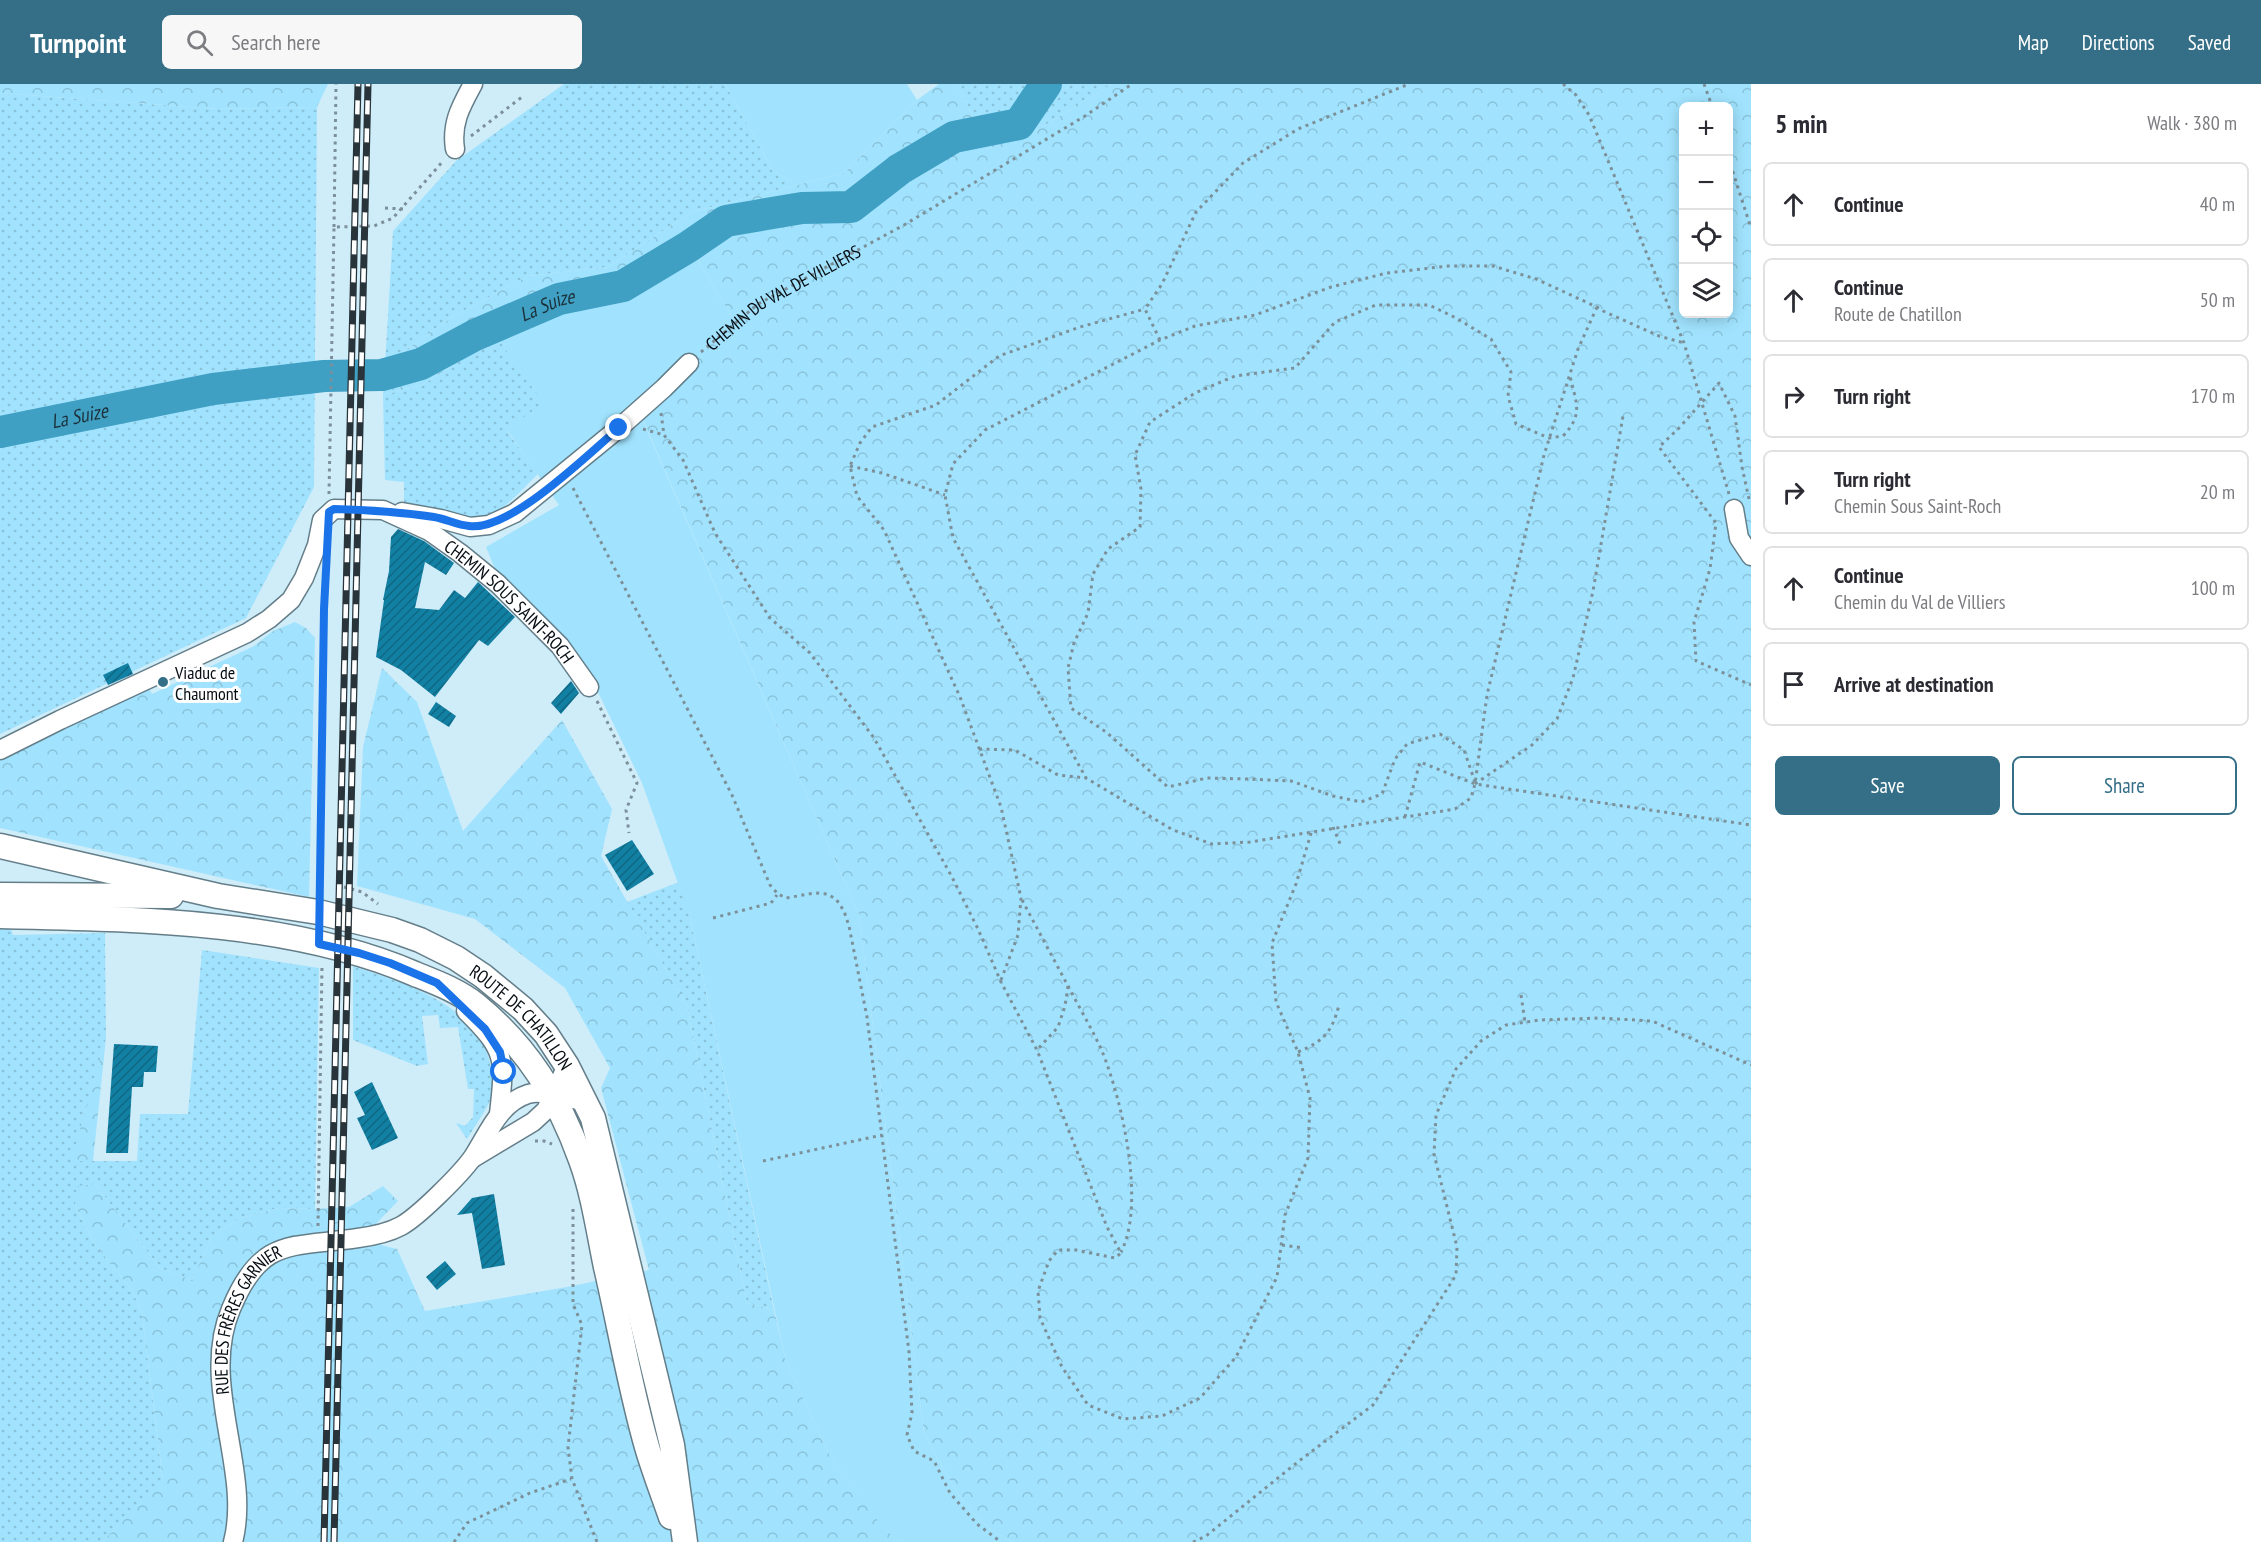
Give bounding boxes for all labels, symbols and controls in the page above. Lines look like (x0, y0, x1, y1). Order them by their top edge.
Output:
search box (162, 15, 582, 69)
text: Turnpoint (30, 24, 126, 61)
icon: search (183, 26, 216, 59)
text: Search here (231, 28, 321, 56)
text: Map (2018, 29, 2049, 56)
text: Directions (2082, 29, 2155, 56)
text: Saved (2188, 29, 2231, 56)
map controls (1679, 102, 1733, 318)
button: + (1679, 102, 1733, 156)
text: 5 min (1775, 107, 1828, 140)
text: Walk · 380 m (2147, 110, 2237, 136)
button: − (1679, 156, 1733, 210)
icon: ahead (1777, 188, 1810, 221)
text: Continue (1834, 190, 1904, 218)
text: 40 m (2200, 191, 2235, 217)
button: locate (1679, 210, 1733, 264)
street label: CHEMIN DU VAL DE VILLIERS (700, 239, 865, 355)
button: layers (1679, 264, 1733, 318)
text: Continue (1834, 273, 1904, 301)
water label: La Suize (515, 283, 578, 327)
icon: ahead (1777, 284, 1810, 317)
text: 50 m (2200, 287, 2235, 313)
text: Route de Chatillon (1834, 301, 1962, 327)
icon: right (1777, 380, 1810, 413)
text: Turn right (1834, 382, 1911, 410)
text: 170 m (2191, 383, 2235, 409)
water label: La Suize (49, 397, 112, 434)
route end (605, 414, 631, 440)
text: Turn right (1834, 465, 1911, 493)
icon: right (1777, 476, 1810, 509)
text: 20 m (2200, 479, 2235, 505)
text: Chemin Sous Saint-Roch (1834, 493, 2001, 519)
street label: CHEMIN SOUS SAINT-ROCH (440, 534, 580, 667)
text: Continue (1834, 561, 1904, 589)
icon: ahead (1777, 572, 1810, 605)
text: 100 m (2191, 575, 2235, 601)
text: Chemin du Val de Villiers (1834, 589, 2005, 615)
place label: Viaduc de Chaumont (174, 661, 239, 705)
icon: arrive (1777, 668, 1810, 701)
text: Arrive at destination (1834, 670, 1994, 698)
marker: Viaduc de Chaumont (156, 675, 170, 689)
button: Save (1775, 756, 2000, 815)
button: Share (2012, 756, 2237, 815)
street label: ROUTE DE CHATILLON (466, 959, 578, 1074)
route start (490, 1058, 516, 1084)
street label: RUE DES FRÈRES GARNIER (209, 1239, 285, 1396)

